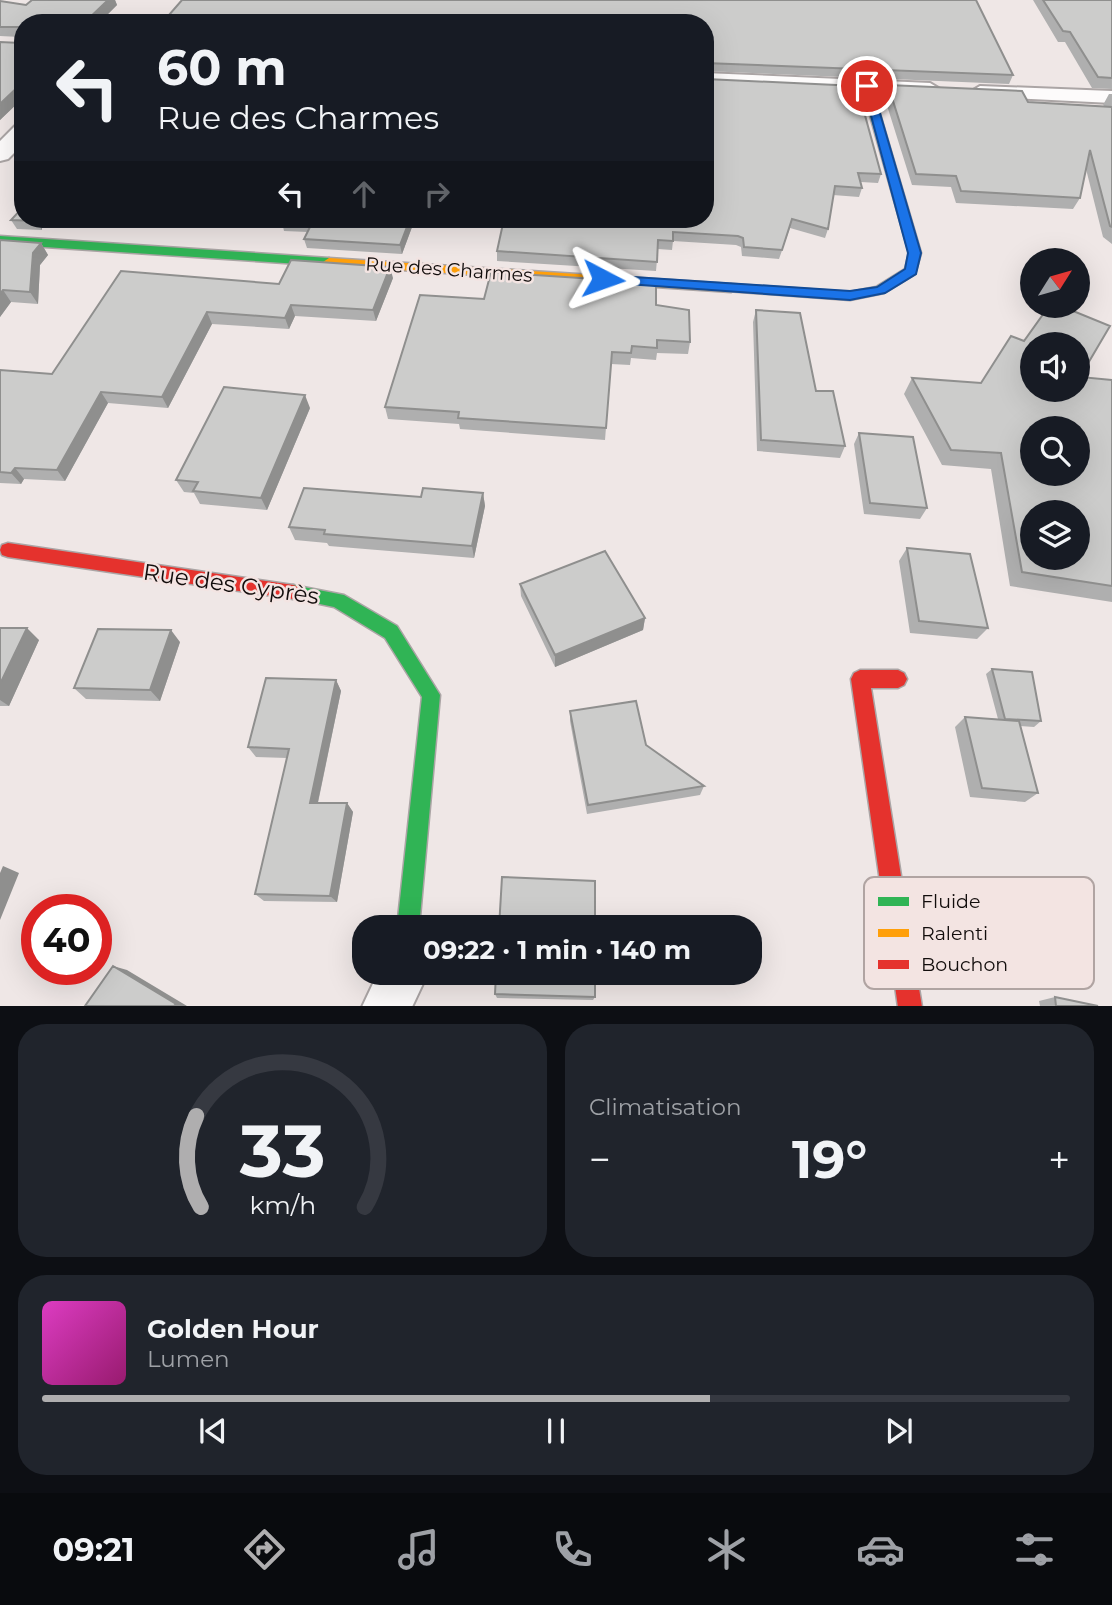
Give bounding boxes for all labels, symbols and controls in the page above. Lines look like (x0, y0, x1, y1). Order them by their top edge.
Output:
text: 60 m (157, 38, 287, 97)
icon: left (42, 42, 133, 133)
pin (837, 56, 897, 116)
icon: arrive (848, 67, 886, 105)
text: Rue des Charmes (157, 98, 439, 137)
icon: left (272, 175, 310, 213)
icon: ahead (345, 175, 383, 213)
icon: right (418, 175, 456, 213)
position arrow (566, 242, 640, 316)
north arrow (1020, 248, 1090, 318)
map controls (1020, 248, 1090, 570)
street label: Rue des Charmes (365, 252, 533, 287)
button: sound (1020, 332, 1090, 402)
button: search (1020, 416, 1090, 486)
button: layers (1020, 500, 1090, 570)
street label: Rue des Cyprès (141, 558, 321, 610)
legend (864, 877, 1094, 989)
text: Fluide (921, 890, 980, 913)
speed limit sign: 40 (21, 894, 112, 985)
text: Ralenti (921, 922, 988, 945)
text: 09:22 · 1 min · 140 m (423, 934, 691, 966)
text: Bouchon (921, 953, 1008, 976)
text: Climatisation (589, 1093, 741, 1121)
text: 33 (239, 1107, 325, 1195)
text: 19° (792, 1128, 867, 1191)
text: − (589, 1136, 611, 1183)
text: + (1048, 1136, 1070, 1183)
text: km/h (249, 1189, 316, 1219)
text: Golden Hour (147, 1313, 319, 1345)
text: Lumen (147, 1345, 230, 1373)
icon: previous (194, 1412, 232, 1450)
icon: pause (537, 1412, 575, 1450)
icon: next (880, 1412, 918, 1450)
icon: directions (240, 1525, 289, 1574)
icon: music (394, 1525, 443, 1574)
icon: phone (548, 1525, 597, 1574)
icon: climate (702, 1525, 751, 1574)
icon: car (856, 1525, 905, 1574)
icon: filters (1010, 1525, 1059, 1574)
text: 09:21 (53, 1530, 134, 1569)

